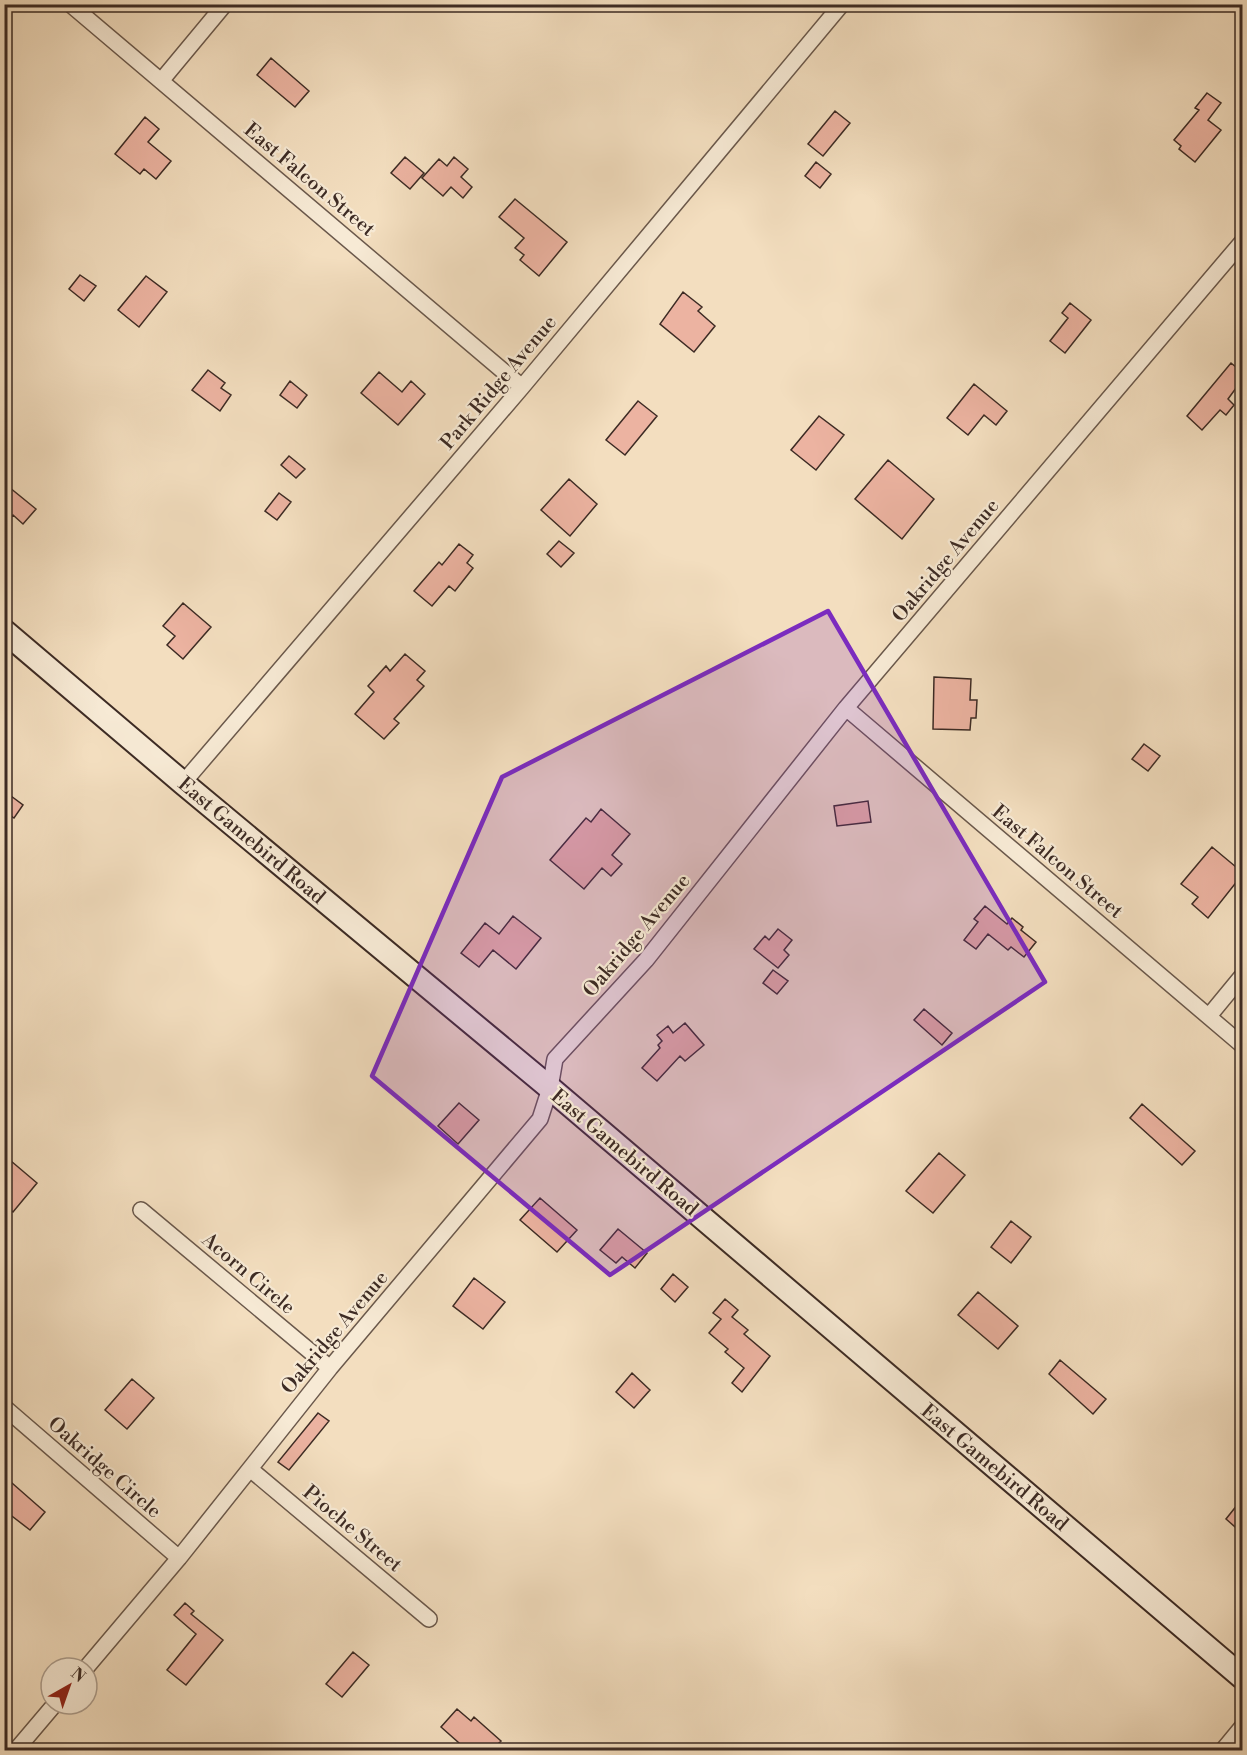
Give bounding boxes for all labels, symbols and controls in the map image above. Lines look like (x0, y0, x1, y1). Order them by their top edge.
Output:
street label: East Falcon Street (238, 118, 380, 242)
street label: Park Ridge Avenue (436, 311, 563, 455)
street label: Oakridge Avenue (887, 494, 1005, 628)
street label: East Gamebird Road (172, 772, 330, 911)
street label: East Falcon Street (986, 800, 1128, 924)
street label: Oakridge Avenue (578, 869, 696, 1003)
street label: East Gamebird Road (545, 1084, 703, 1223)
street label: Acorn Circle (195, 1227, 300, 1320)
street label: Oakridge Avenue (276, 1266, 394, 1400)
street label: East Gamebird Road (915, 1399, 1073, 1538)
street label: Oakridge Circle (42, 1412, 166, 1524)
street label: Pioche Street (297, 1480, 407, 1578)
north arrow (39, 1656, 99, 1716)
text: N (67, 1664, 90, 1687)

